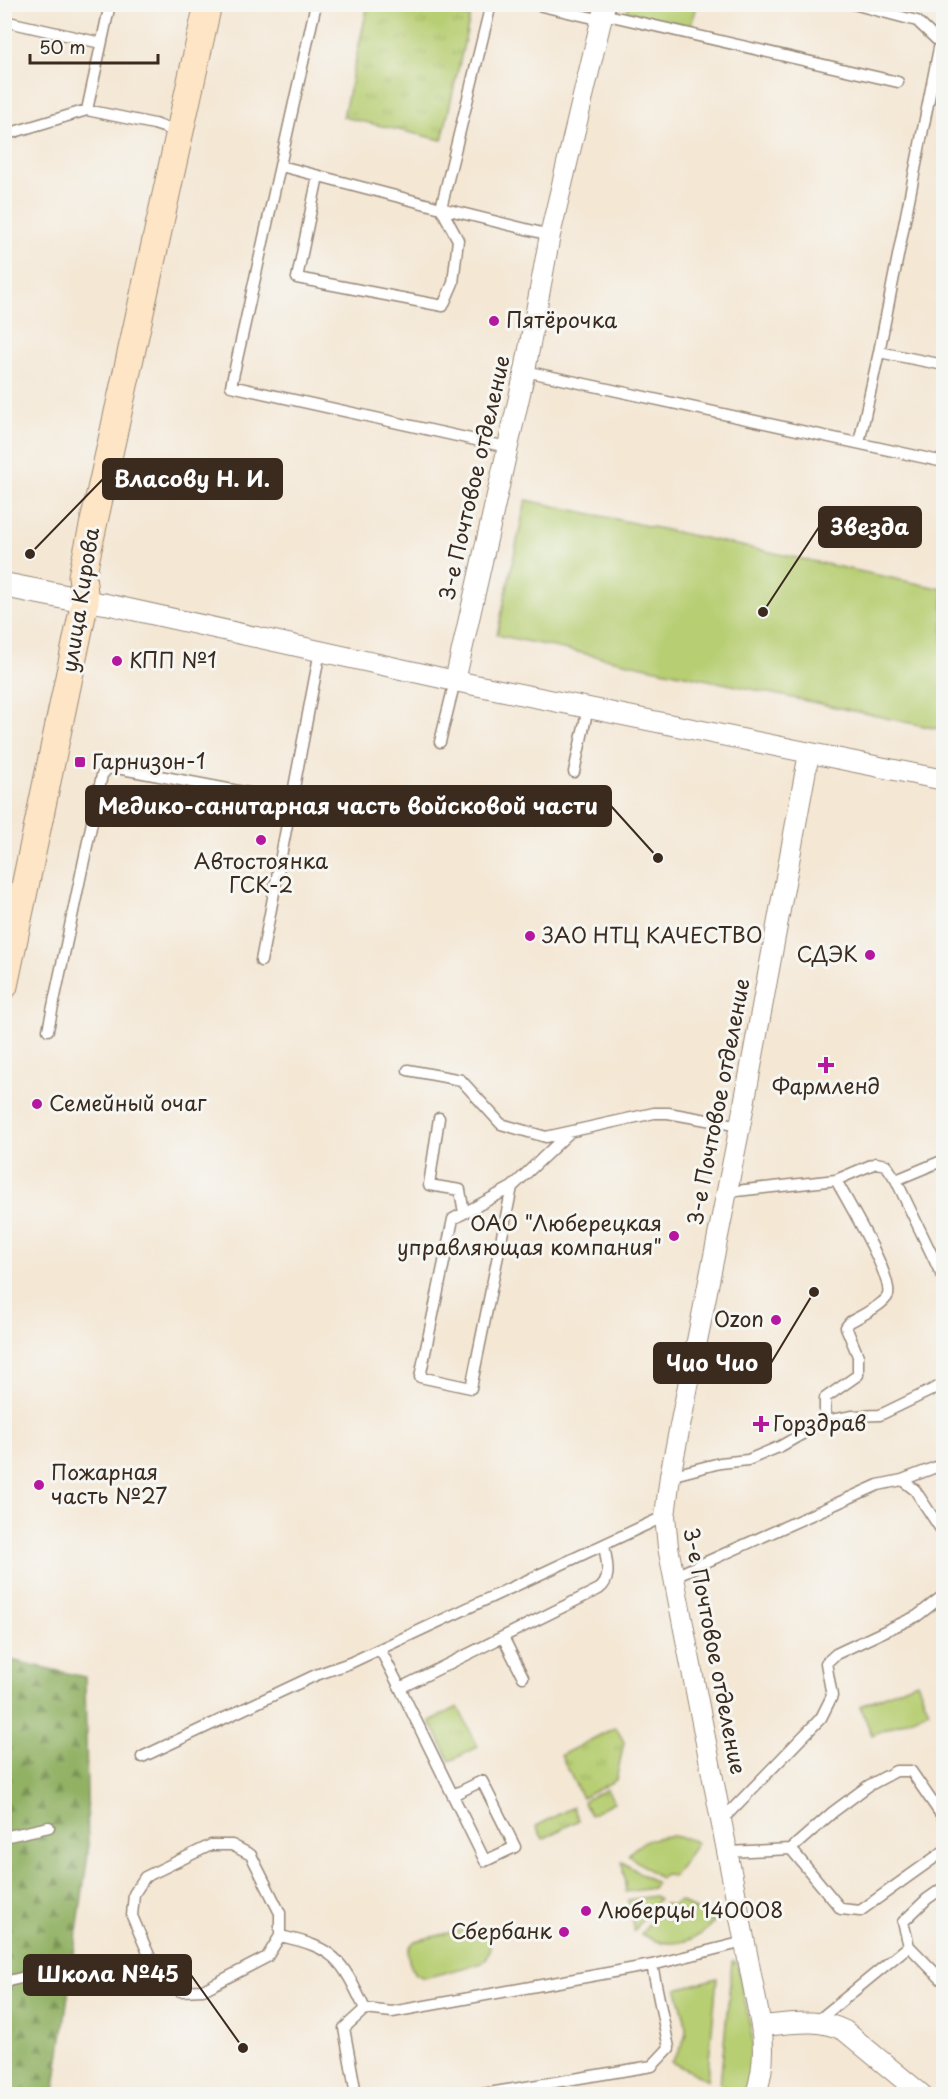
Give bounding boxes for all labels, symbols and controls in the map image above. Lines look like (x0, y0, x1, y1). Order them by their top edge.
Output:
scale bar (30, 27, 158, 65)
text: 50 m (39, 33, 86, 60)
place label: Пятёрочка (506, 303, 618, 335)
marker: Пятёрочка (487, 314, 501, 328)
street label: 3-е Почтовое отделение (429, 352, 517, 603)
callout: Власову Н. И. (103, 459, 282, 499)
text: Власову Н. И. (114, 461, 270, 494)
callout: Звезда (819, 507, 921, 547)
text: Звезда (830, 509, 909, 542)
street label: улица Кирова (52, 525, 106, 674)
place label: КПП №1 (129, 643, 217, 675)
marker: КПП №1 (110, 654, 124, 668)
place label: Гарнизон-1 (92, 744, 205, 776)
marker: Гарнизон-1 (73, 755, 87, 769)
callout: Медико-санитарная часть войсковой части (86, 786, 611, 826)
text: Медико-санитарная часть войсковой части (98, 788, 598, 821)
marker: Автостоянка ГСК-2 (254, 833, 268, 847)
place label: Автостоянка ГСК-2 (194, 844, 328, 900)
place label: ЗАО НТЦ КАЧЕСТВО (542, 918, 763, 950)
marker: ЗАО НТЦ КАЧЕСТВО (523, 929, 537, 943)
place label: СДЭК (796, 937, 858, 969)
marker: СДЭК (863, 948, 877, 962)
street label: 3-е Почтовое отделение (677, 975, 757, 1228)
marker: Фармленд (819, 1058, 833, 1072)
place label: Фармленд (772, 1069, 880, 1101)
place label: Семейный очаг (49, 1086, 207, 1118)
marker: Семейный очаг (30, 1097, 44, 1111)
place label: ОАО "Люберецкая управляющая компания" (397, 1206, 662, 1262)
marker: ОАО "Люберецкая управляющая компания" (667, 1229, 681, 1243)
place label: Ozon (714, 1302, 764, 1334)
marker: Ozon (769, 1313, 783, 1327)
callout: Чио Чио (654, 1343, 771, 1383)
text: Чио Чио (666, 1345, 758, 1378)
place label: Горздрав (773, 1406, 866, 1438)
marker: Горздрав (754, 1417, 768, 1431)
place label: Пожарная часть №27 (51, 1455, 167, 1511)
marker: Пожарная часть №27 (32, 1478, 46, 1492)
street label: 3-е Почтовое отделение (676, 1524, 756, 1777)
place label: Люберцы 140008 (598, 1893, 783, 1925)
marker: Люберцы 140008 (579, 1904, 593, 1918)
place label: Сбербанк (451, 1914, 553, 1946)
marker: Сбербанк (557, 1925, 571, 1939)
callout: Школа №45 (24, 1955, 191, 1995)
text: Школа №45 (37, 1956, 179, 1989)

